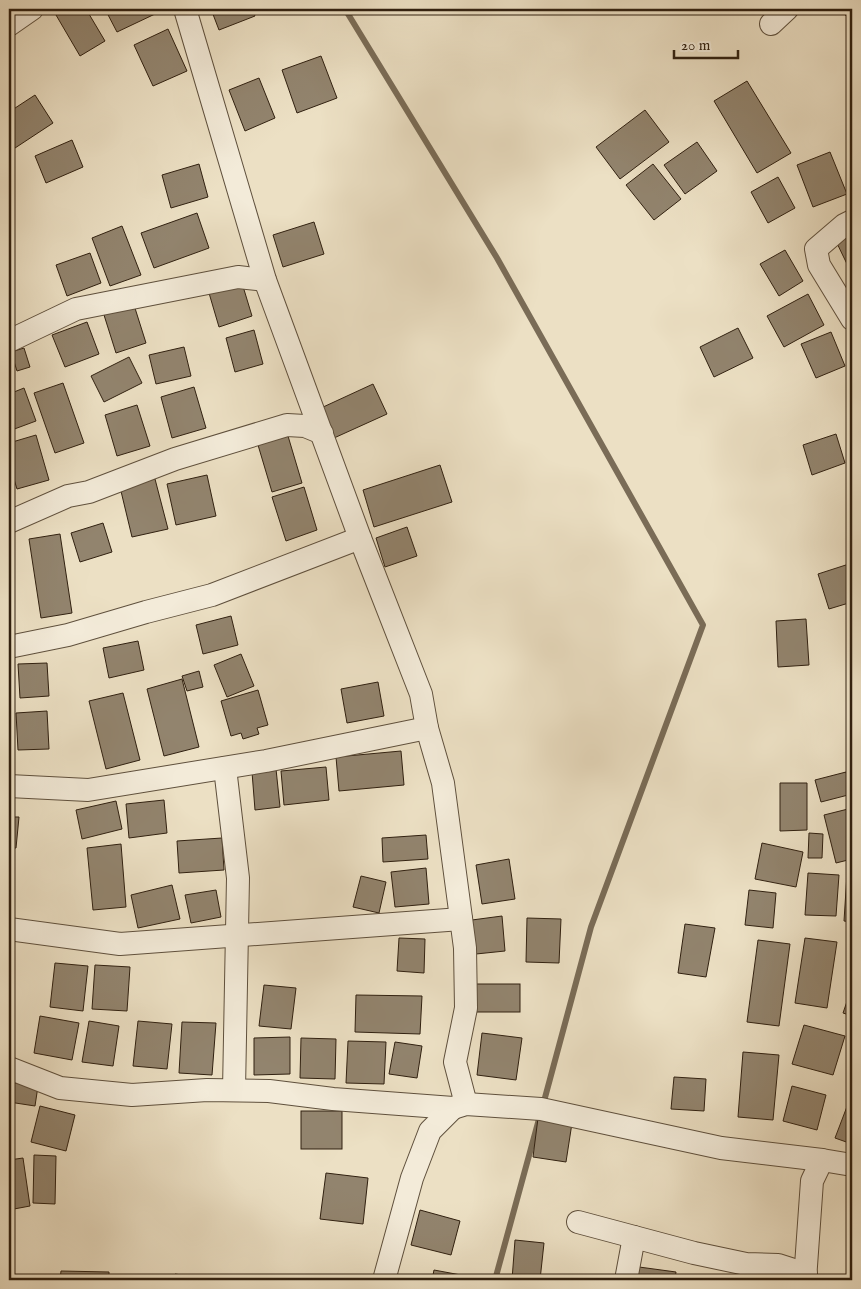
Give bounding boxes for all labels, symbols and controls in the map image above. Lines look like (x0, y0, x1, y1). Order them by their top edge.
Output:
scale bar (674, 28, 737, 60)
text: 20 m (681, 36, 711, 55)

